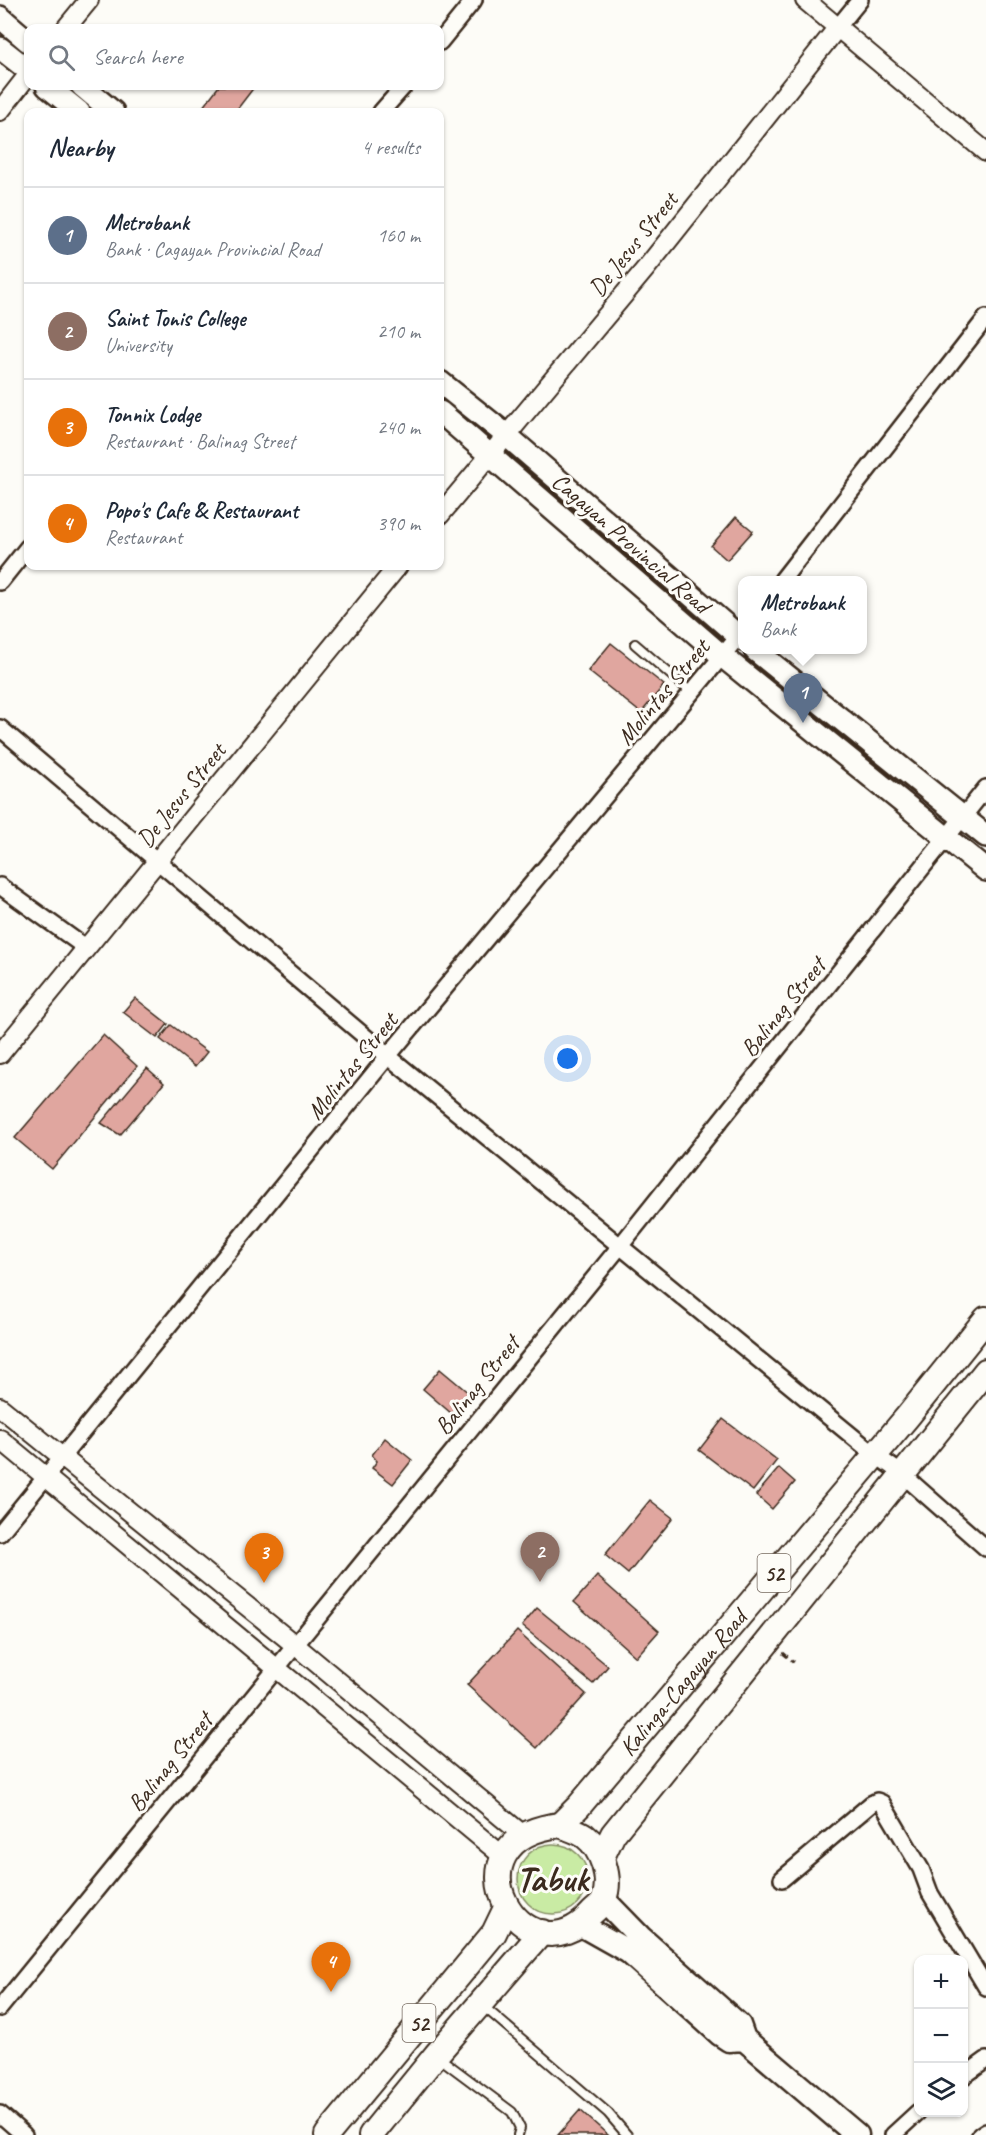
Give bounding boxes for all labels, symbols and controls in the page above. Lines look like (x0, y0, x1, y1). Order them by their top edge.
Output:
search box (24, 24, 444, 90)
icon: search (45, 41, 78, 74)
text: Search here (93, 43, 183, 71)
text: Nearby (48, 131, 113, 164)
text: 4 results (361, 135, 420, 160)
street label: De Jesus Street (582, 184, 685, 302)
text: Metrobank (105, 209, 189, 237)
text: 1 (63, 223, 72, 248)
text: 160 m (377, 223, 420, 248)
text: Bank · Cagayan Provincial Road (105, 237, 320, 262)
text: Saint Tonis College (105, 305, 245, 333)
text: 2 (63, 319, 72, 344)
text: 210 m (377, 319, 420, 344)
text: University (105, 333, 172, 358)
text: Tonnix Lodge (105, 401, 200, 429)
text: 3 (63, 415, 72, 440)
text: 240 m (377, 415, 420, 440)
text: Restaurant · Balinag Street (105, 429, 295, 454)
street label: Cagayan Provincial Road (546, 466, 719, 622)
text: Popo's Cafe & Restaurant (105, 497, 298, 525)
text: 4 (63, 511, 72, 536)
text: 390 m (377, 511, 420, 536)
text: Restaurant (105, 525, 182, 550)
popup (738, 576, 867, 654)
text: Metrobank (761, 589, 844, 617)
text: Bank (761, 617, 796, 642)
street label: Molintas Street (610, 632, 717, 751)
pin: 1 (784, 674, 822, 723)
street label: De Jesus Street (130, 735, 233, 853)
street label: Balinag Street (734, 949, 834, 1063)
street label: Molintas Street (300, 1005, 405, 1125)
your location (553, 1044, 582, 1073)
street label: Balinag Street (428, 1327, 528, 1441)
pin: 2 (520, 1532, 560, 1582)
pin: 3 (244, 1534, 284, 1583)
road number: 52 (758, 1554, 790, 1592)
street label: Kalinga-Cagayan Road (613, 1601, 755, 1762)
street label: Balinag Street (121, 1704, 221, 1818)
district label: Tabuk (516, 1856, 592, 1902)
pin: 4 (312, 1942, 350, 1992)
map controls (914, 1955, 968, 2117)
button: + (914, 1955, 968, 2009)
road number: 52 (402, 2004, 436, 2042)
button: − (914, 2009, 968, 2063)
button: layers (914, 2063, 968, 2117)

